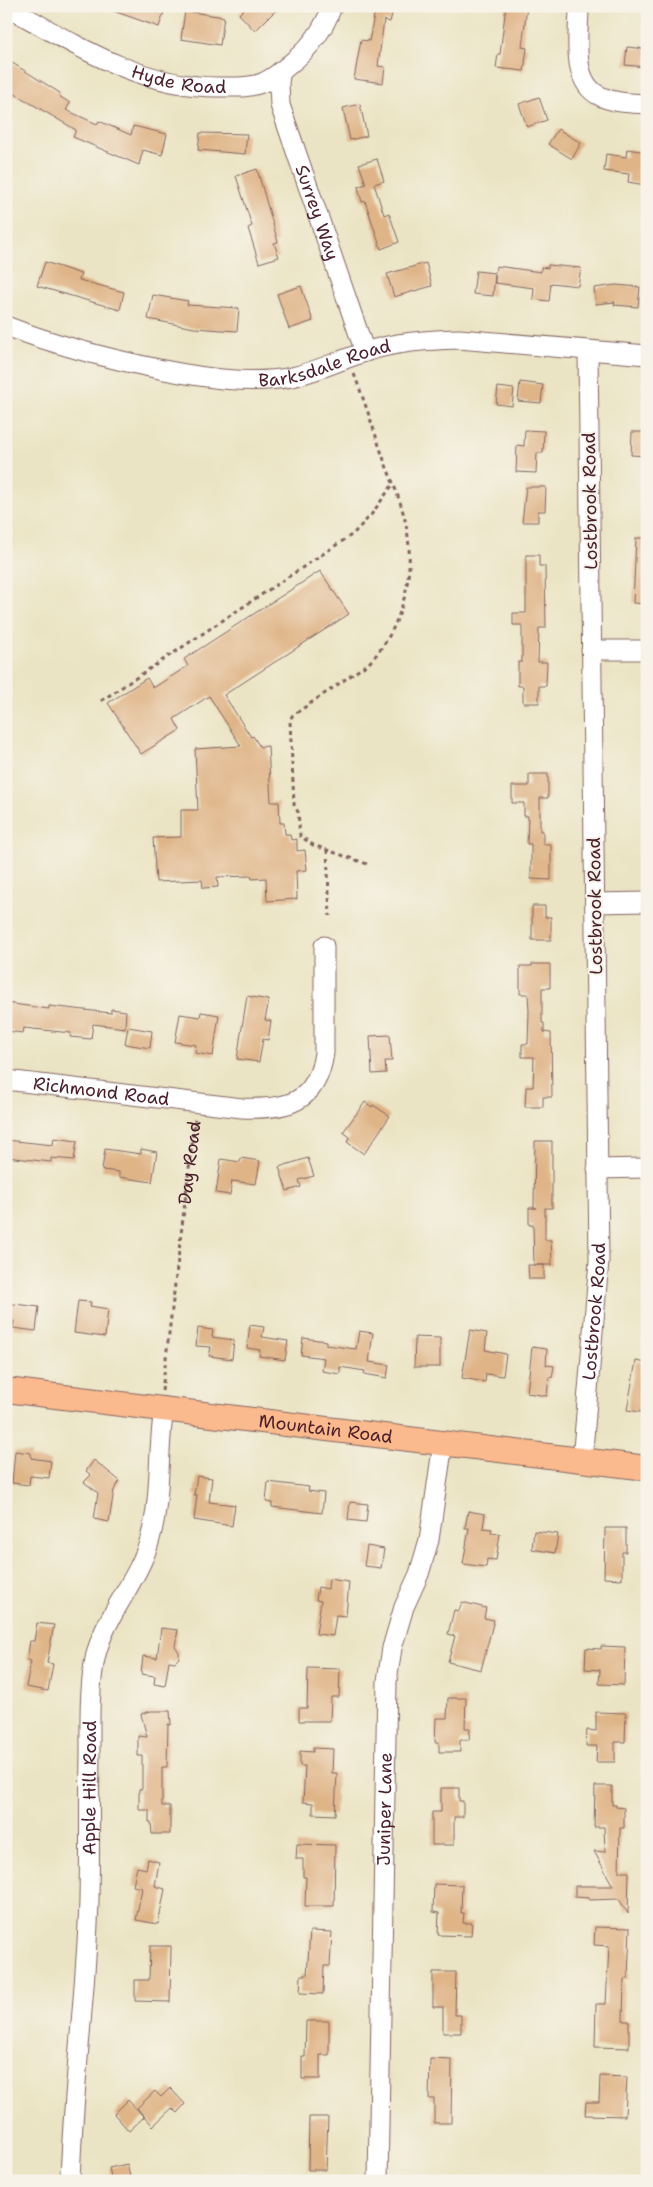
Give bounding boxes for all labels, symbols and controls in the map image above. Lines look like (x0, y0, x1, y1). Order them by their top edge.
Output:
street label: Hyde Road (128, 59, 226, 99)
street label: Surrey Way (289, 162, 345, 264)
street label: Barksdale Road (258, 334, 393, 393)
street label: Lostbrook Road (577, 432, 603, 570)
street label: Lostbrook Road (582, 837, 608, 975)
street label: Richmond Road (32, 1071, 171, 1111)
street label: Day Road (173, 1119, 207, 1206)
street label: Lostbrook Road (577, 1243, 611, 1381)
street label: Mountain Road (257, 1409, 394, 1449)
street label: Apple Hill Road (77, 1720, 102, 1855)
street label: Juniper Lane (372, 1752, 398, 1866)

